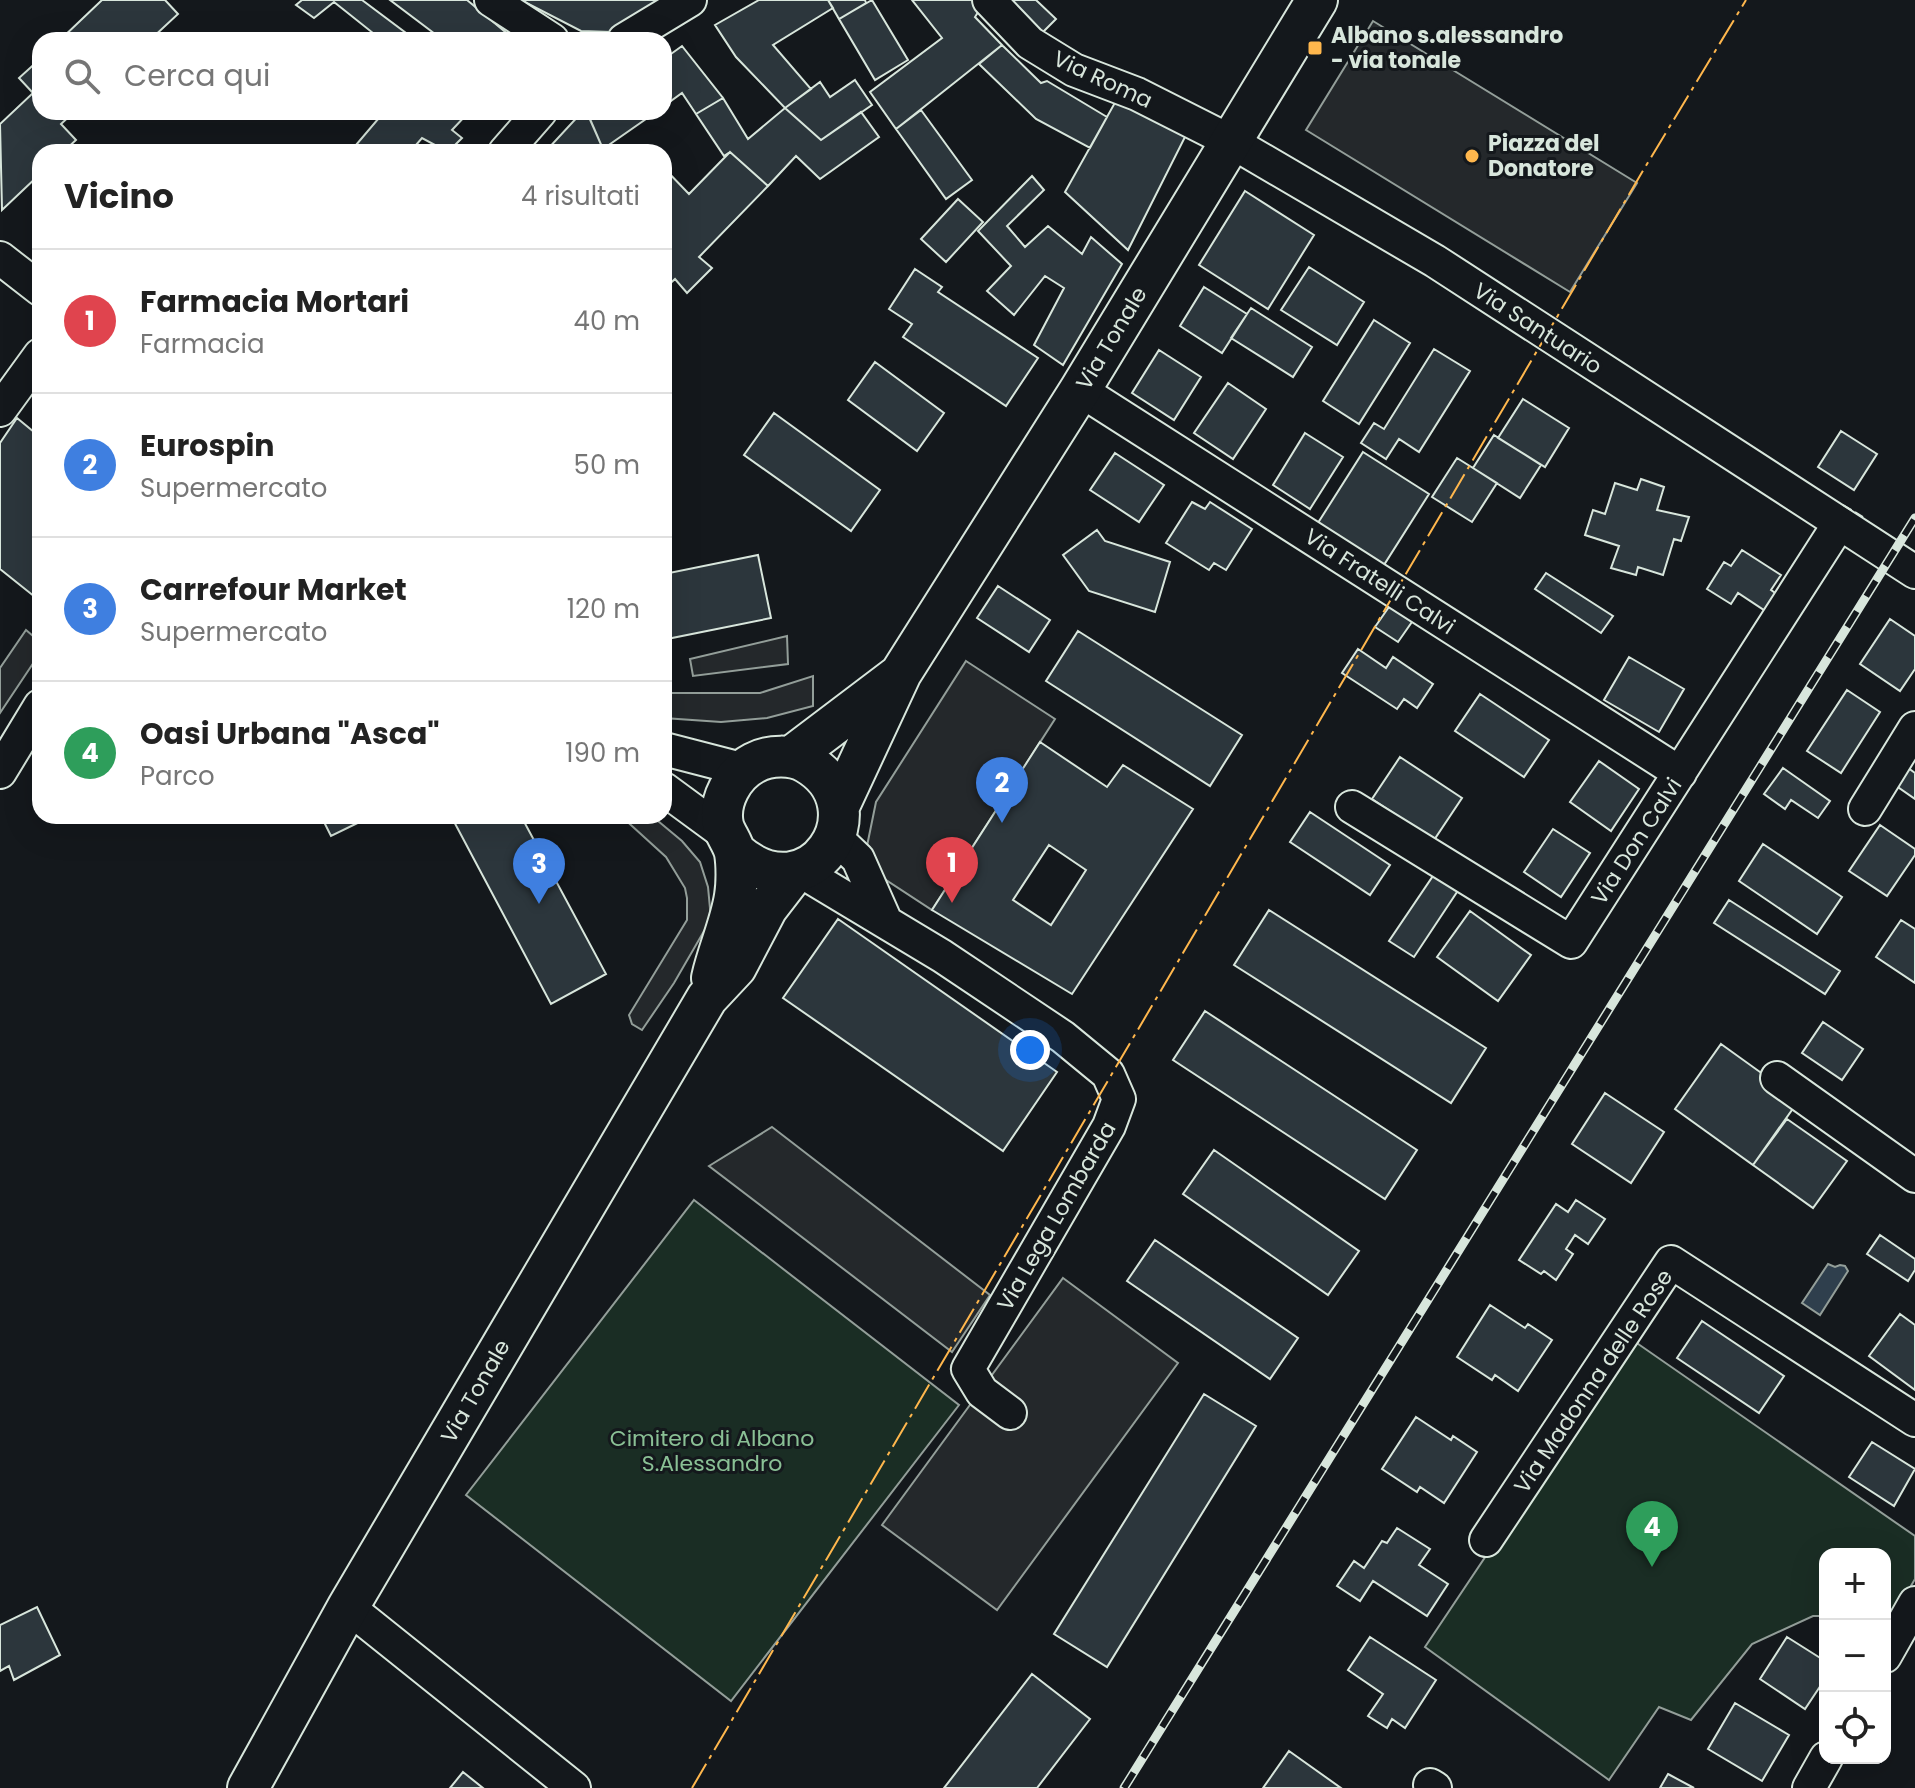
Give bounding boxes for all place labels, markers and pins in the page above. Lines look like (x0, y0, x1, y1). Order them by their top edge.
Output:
place label: Albano s.alessandro - via tonale (1331, 20, 1563, 76)
marker: Albano s.alessandro - via tonale (1306, 39, 1324, 57)
place label: Piazza del Donatore (1488, 128, 1600, 184)
marker: Piazza del Donatore (1463, 147, 1481, 165)
pin: 2 (976, 757, 1028, 823)
pin: 1 (926, 837, 978, 903)
pin: 3 (513, 838, 565, 904)
pin: 4 (1626, 1501, 1678, 1567)

